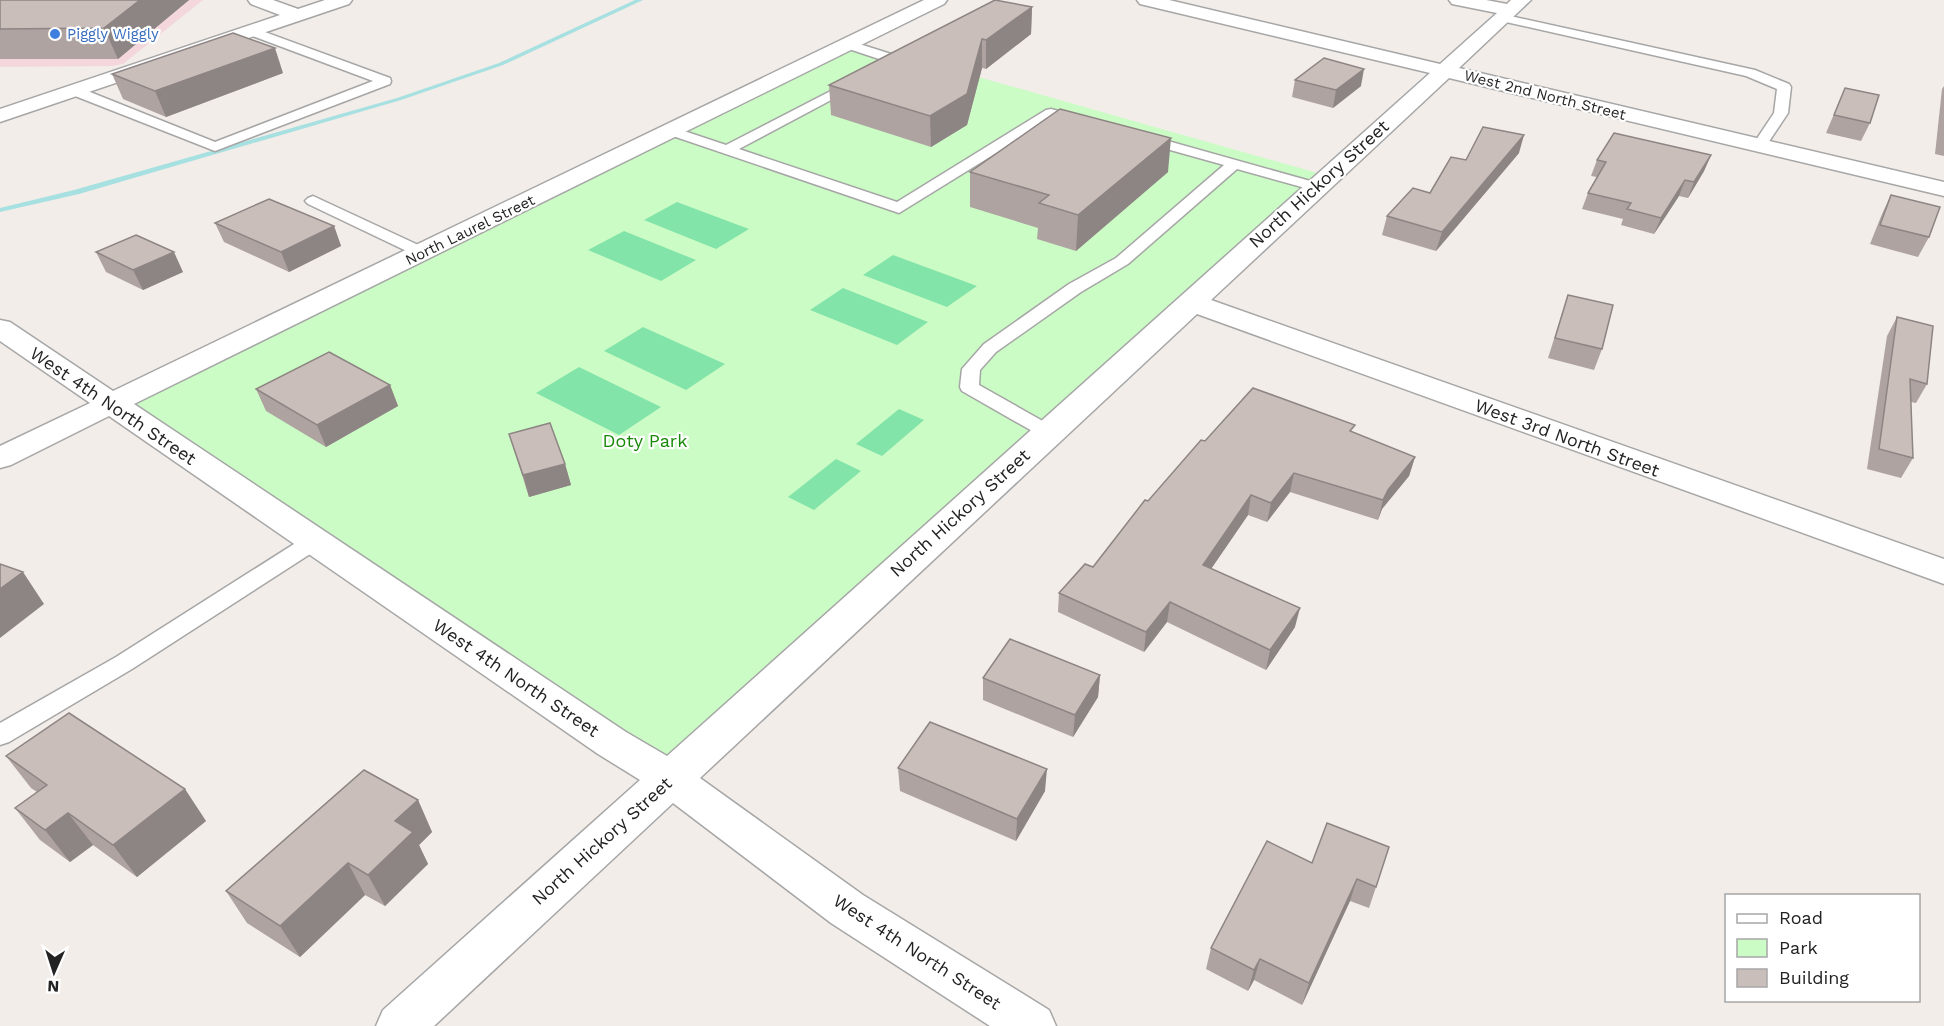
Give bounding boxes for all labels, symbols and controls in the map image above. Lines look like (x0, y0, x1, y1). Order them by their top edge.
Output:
place label: Piggly Wiggly (67, 25, 159, 43)
marker: Piggly Wiggly (48, 27, 62, 41)
street label: West 2nd North Street (1462, 66, 1628, 124)
street label: North Hickory Street (1244, 115, 1393, 252)
street label: North Laurel Street (402, 191, 538, 269)
street label: West 4th North Street (26, 342, 201, 469)
street label: West 3rd North Street (1472, 394, 1663, 481)
park label: Doty Park (603, 430, 687, 451)
street label: North Hickory Street (885, 444, 1034, 581)
street label: West 4th North Street (429, 614, 604, 741)
street label: North Hickory Street (527, 772, 676, 909)
street label: West 4th North Street (829, 889, 1005, 1014)
legend (1725, 894, 1920, 1002)
text: Road (1779, 907, 1823, 928)
text: Park (1779, 937, 1818, 958)
north arrow (24, 942, 84, 1002)
text: Building (1779, 967, 1849, 988)
text: N (47, 977, 60, 996)

